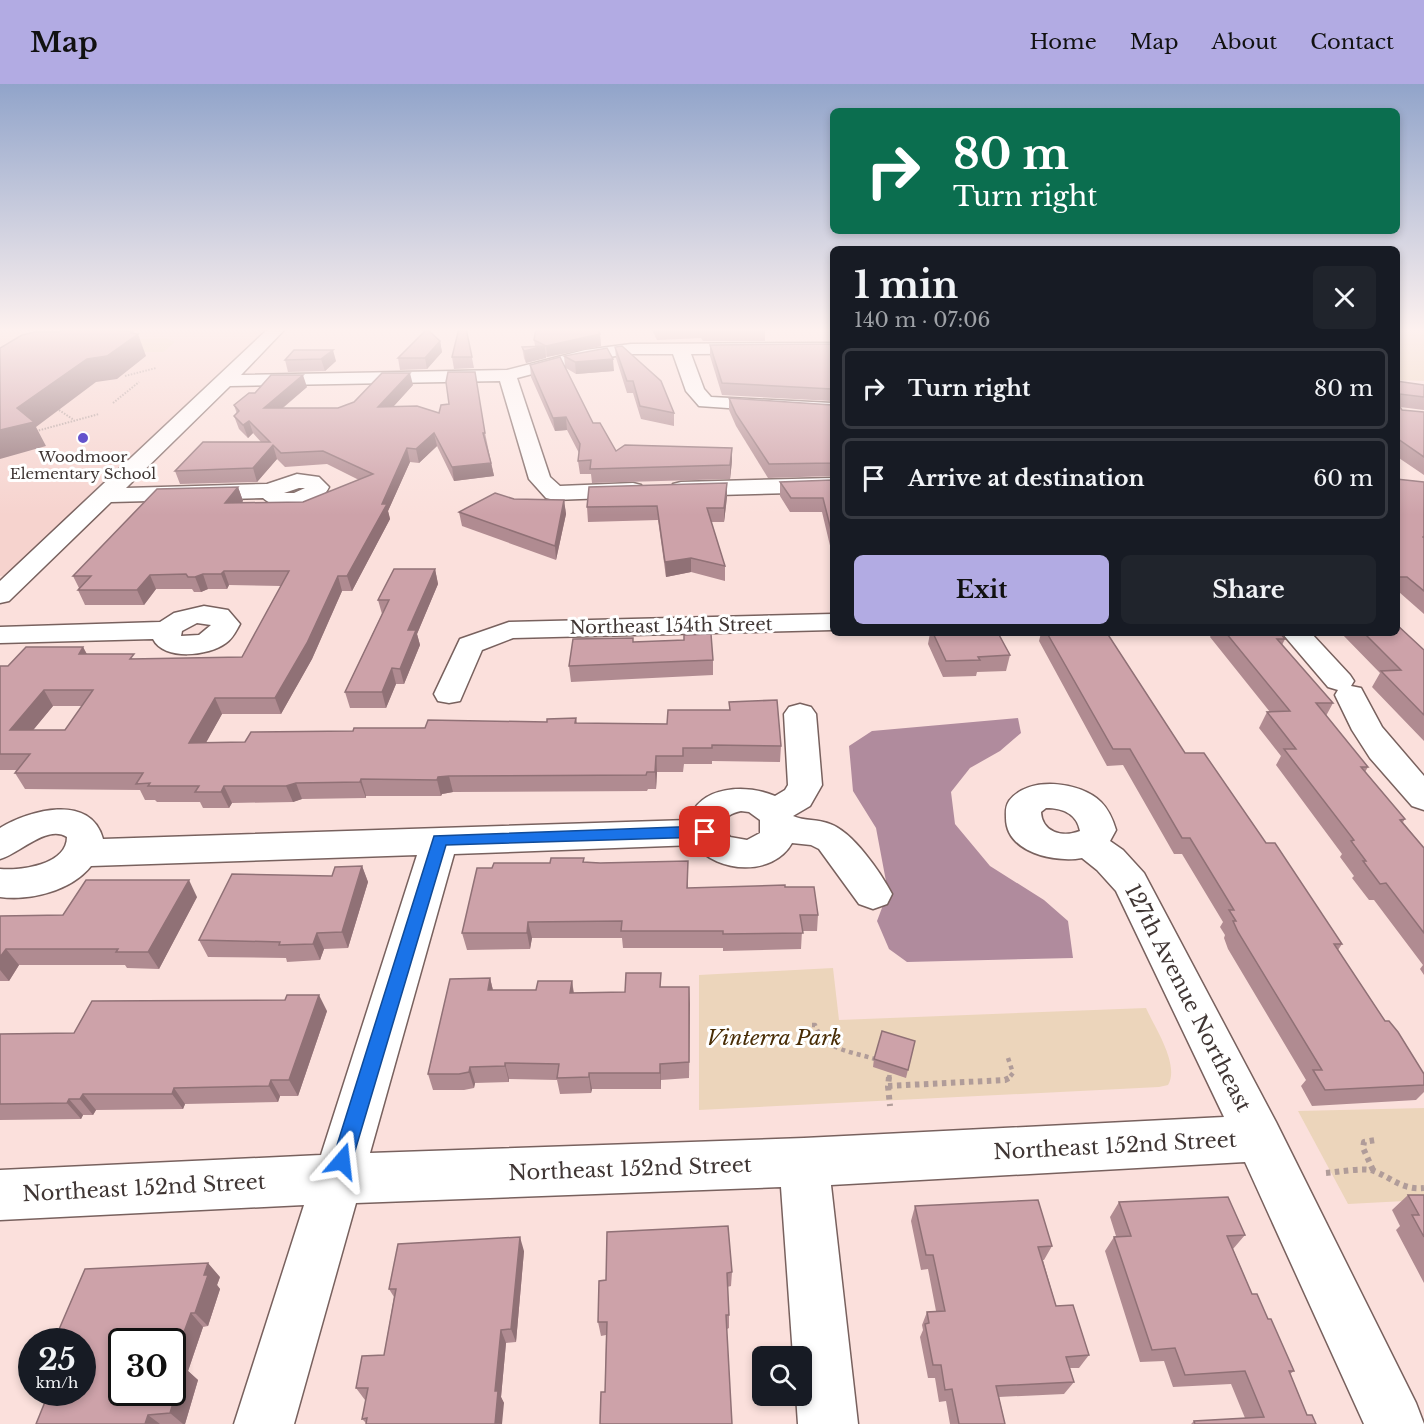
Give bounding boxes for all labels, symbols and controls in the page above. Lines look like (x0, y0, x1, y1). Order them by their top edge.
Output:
text: Map (30, 25, 98, 60)
text: Home (1030, 29, 1097, 55)
text: Map (1130, 29, 1178, 55)
text: About (1211, 29, 1277, 55)
text: Contact (1310, 29, 1394, 55)
text: 80 m (953, 128, 1069, 180)
icon: right (854, 132, 932, 210)
text: Turn right (953, 180, 1097, 213)
text: 1 min (854, 263, 958, 308)
button: close (1313, 266, 1376, 329)
text: 140 m · 07:06 (854, 308, 990, 332)
icon: right (857, 372, 890, 405)
text: Turn right (908, 375, 1030, 402)
text: 80 m (1314, 375, 1373, 402)
marker: Woodmoor Elementary School (76, 431, 90, 445)
place label: Woodmoor Elementary School (10, 447, 156, 483)
icon: arrive (857, 462, 890, 495)
text: Arrive at destination (908, 465, 1145, 492)
text: 60 m (1313, 465, 1373, 492)
button: Exit (854, 555, 1109, 624)
button: Share (1121, 555, 1376, 624)
street label: Northeast 154th Street (569, 613, 773, 639)
pin (679, 806, 730, 857)
icon: arrive (688, 815, 721, 848)
street label: 127th Avenue Northeast (1119, 880, 1257, 1116)
park label: Vinterra Park (706, 1025, 842, 1051)
street label: Northeast 152nd Street (993, 1127, 1237, 1165)
position arrow (310, 1129, 374, 1193)
street label: Northeast 152nd Street (508, 1152, 752, 1186)
street label: Northeast 152nd Street (22, 1169, 266, 1207)
speed limit sign: 30 (108, 1328, 186, 1406)
text: 25 (38, 1341, 76, 1378)
map controls (752, 1346, 812, 1406)
button: search (752, 1346, 812, 1406)
text: km/h (36, 1373, 78, 1392)

